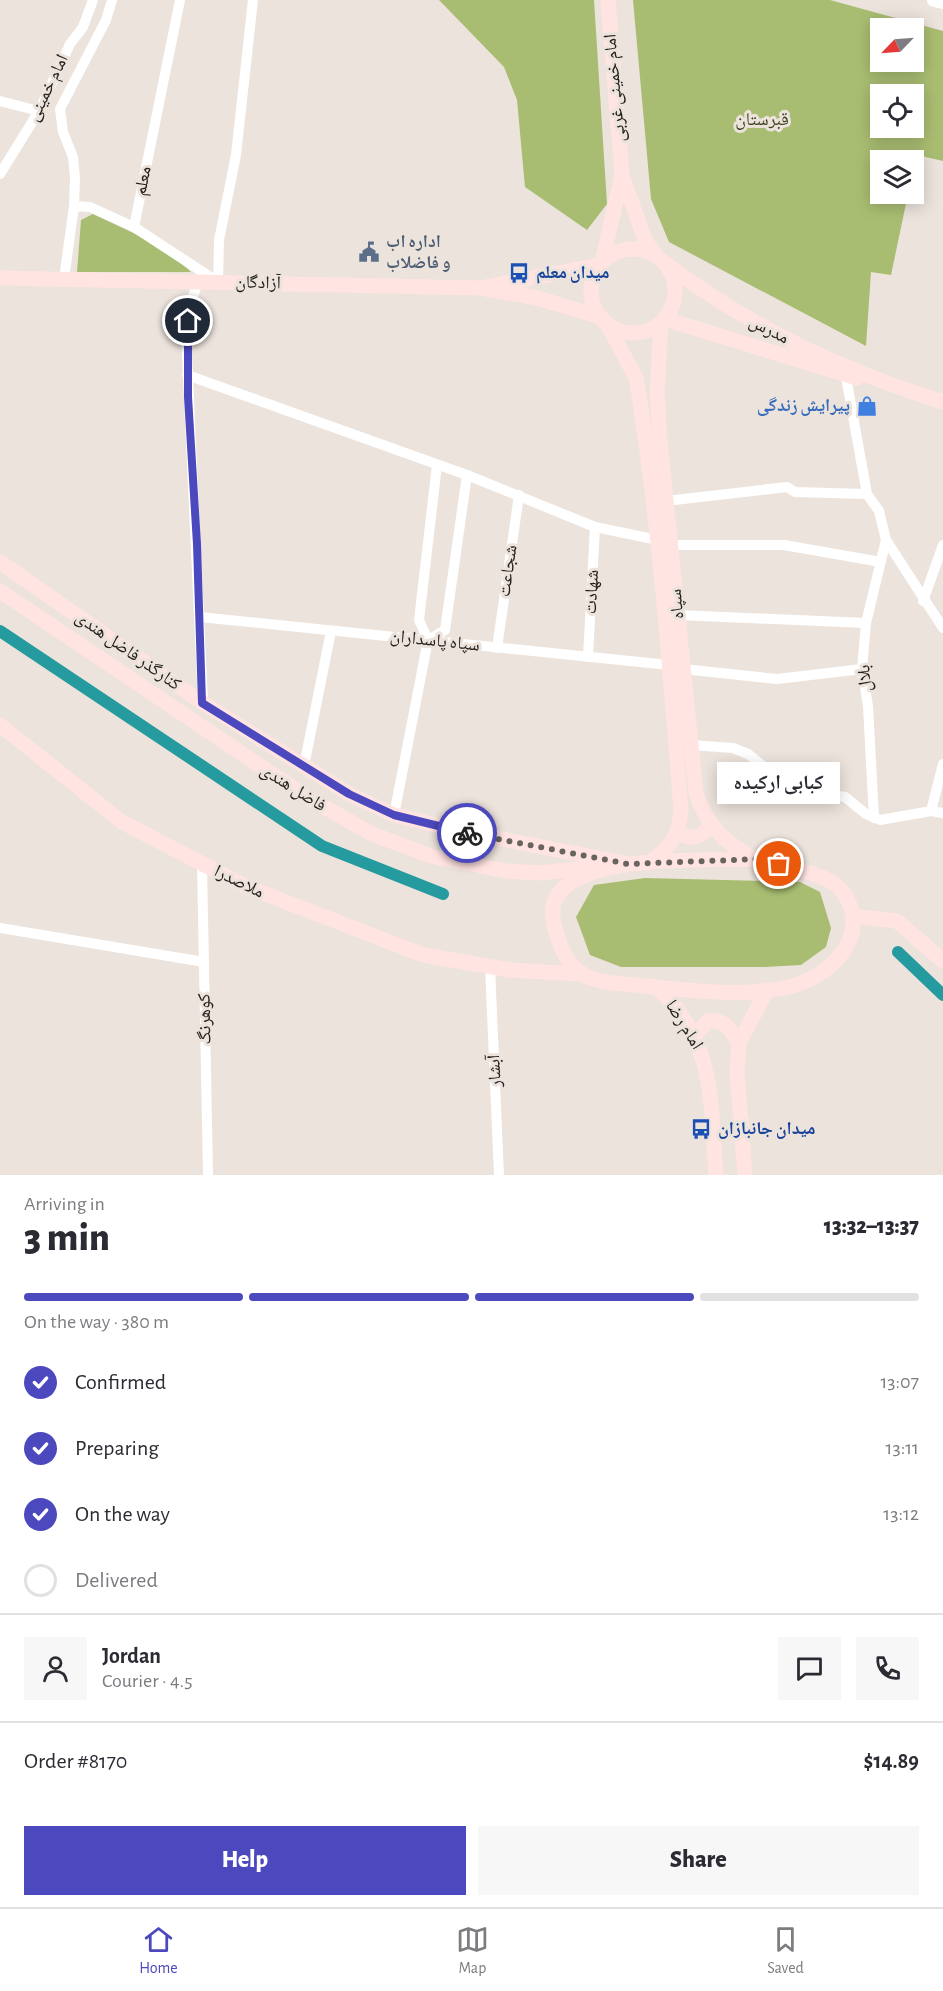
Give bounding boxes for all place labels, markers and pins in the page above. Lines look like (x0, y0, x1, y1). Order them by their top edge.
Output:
place label: اداره اب و فاضلاب (386, 233, 451, 273)
public building icon: اداره اب و فاضلاب (357, 240, 381, 264)
bus stop icon: میدان معلم (507, 261, 531, 285)
place label: میدان معلم (536, 264, 609, 284)
pin (162, 295, 213, 346)
shop icon: پیرایش زندگی (855, 394, 879, 418)
place label: پیرایش زندگی (757, 396, 850, 416)
callout: کبابی ارکیده (718, 762, 840, 804)
pin (753, 838, 804, 889)
bus stop icon: میدان جانبازان (689, 1117, 713, 1141)
place label: میدان جانبازان (718, 1120, 815, 1139)

